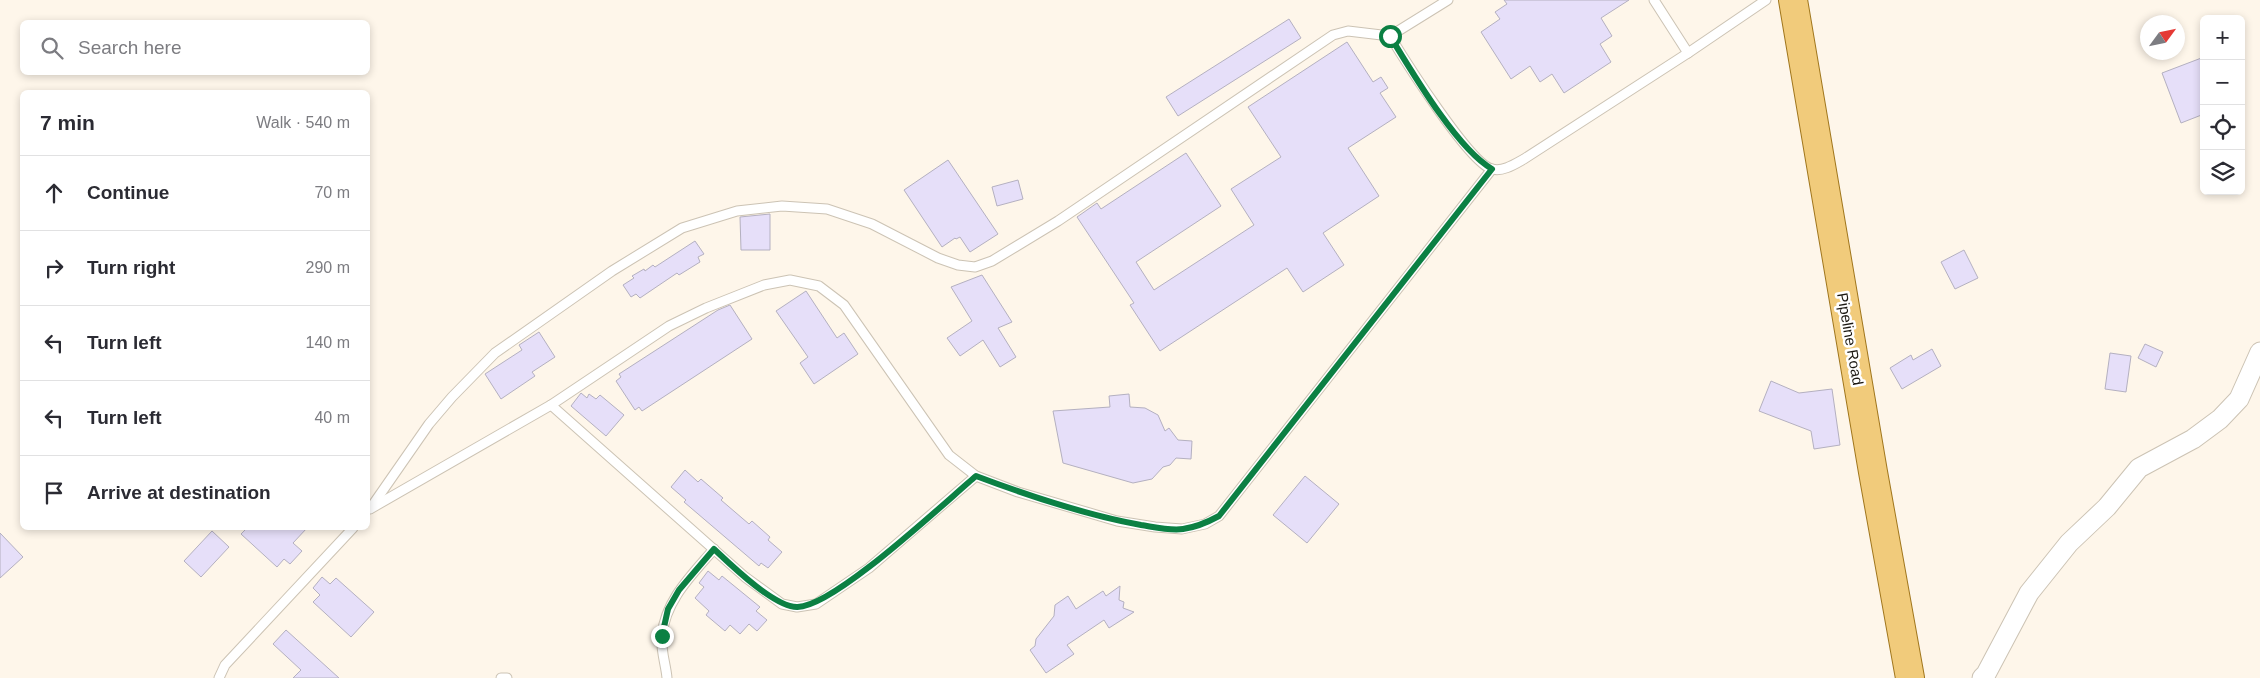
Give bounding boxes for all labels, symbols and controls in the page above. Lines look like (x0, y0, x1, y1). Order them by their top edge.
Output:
north arrow (2140, 15, 2185, 60)
map controls (2200, 15, 2245, 195)
button: + (2200, 15, 2245, 60)
search box (20, 20, 370, 75)
route start (1379, 25, 1402, 48)
icon: search (38, 34, 66, 62)
text: Search here (78, 37, 182, 58)
button: − (2200, 60, 2245, 105)
button: locate (2200, 105, 2245, 150)
text: 7 min (40, 111, 95, 134)
text: Walk · 540 m (256, 114, 350, 131)
button: layers (2200, 150, 2245, 195)
icon: ahead (40, 179, 68, 207)
text: Continue (87, 182, 169, 203)
text: 70 m (314, 184, 350, 201)
icon: right (40, 254, 68, 282)
text: Turn right (87, 257, 175, 278)
text: 290 m (306, 259, 350, 276)
street label: Pipeline Road (1834, 291, 1867, 386)
icon: left (40, 329, 68, 357)
text: Turn left (87, 332, 162, 353)
text: 140 m (306, 334, 350, 351)
icon: left (40, 404, 68, 432)
text: Turn left (87, 407, 162, 428)
text: 40 m (314, 409, 350, 426)
icon: arrive (40, 479, 68, 507)
text: Arrive at destination (87, 482, 271, 503)
route end (651, 625, 674, 648)

